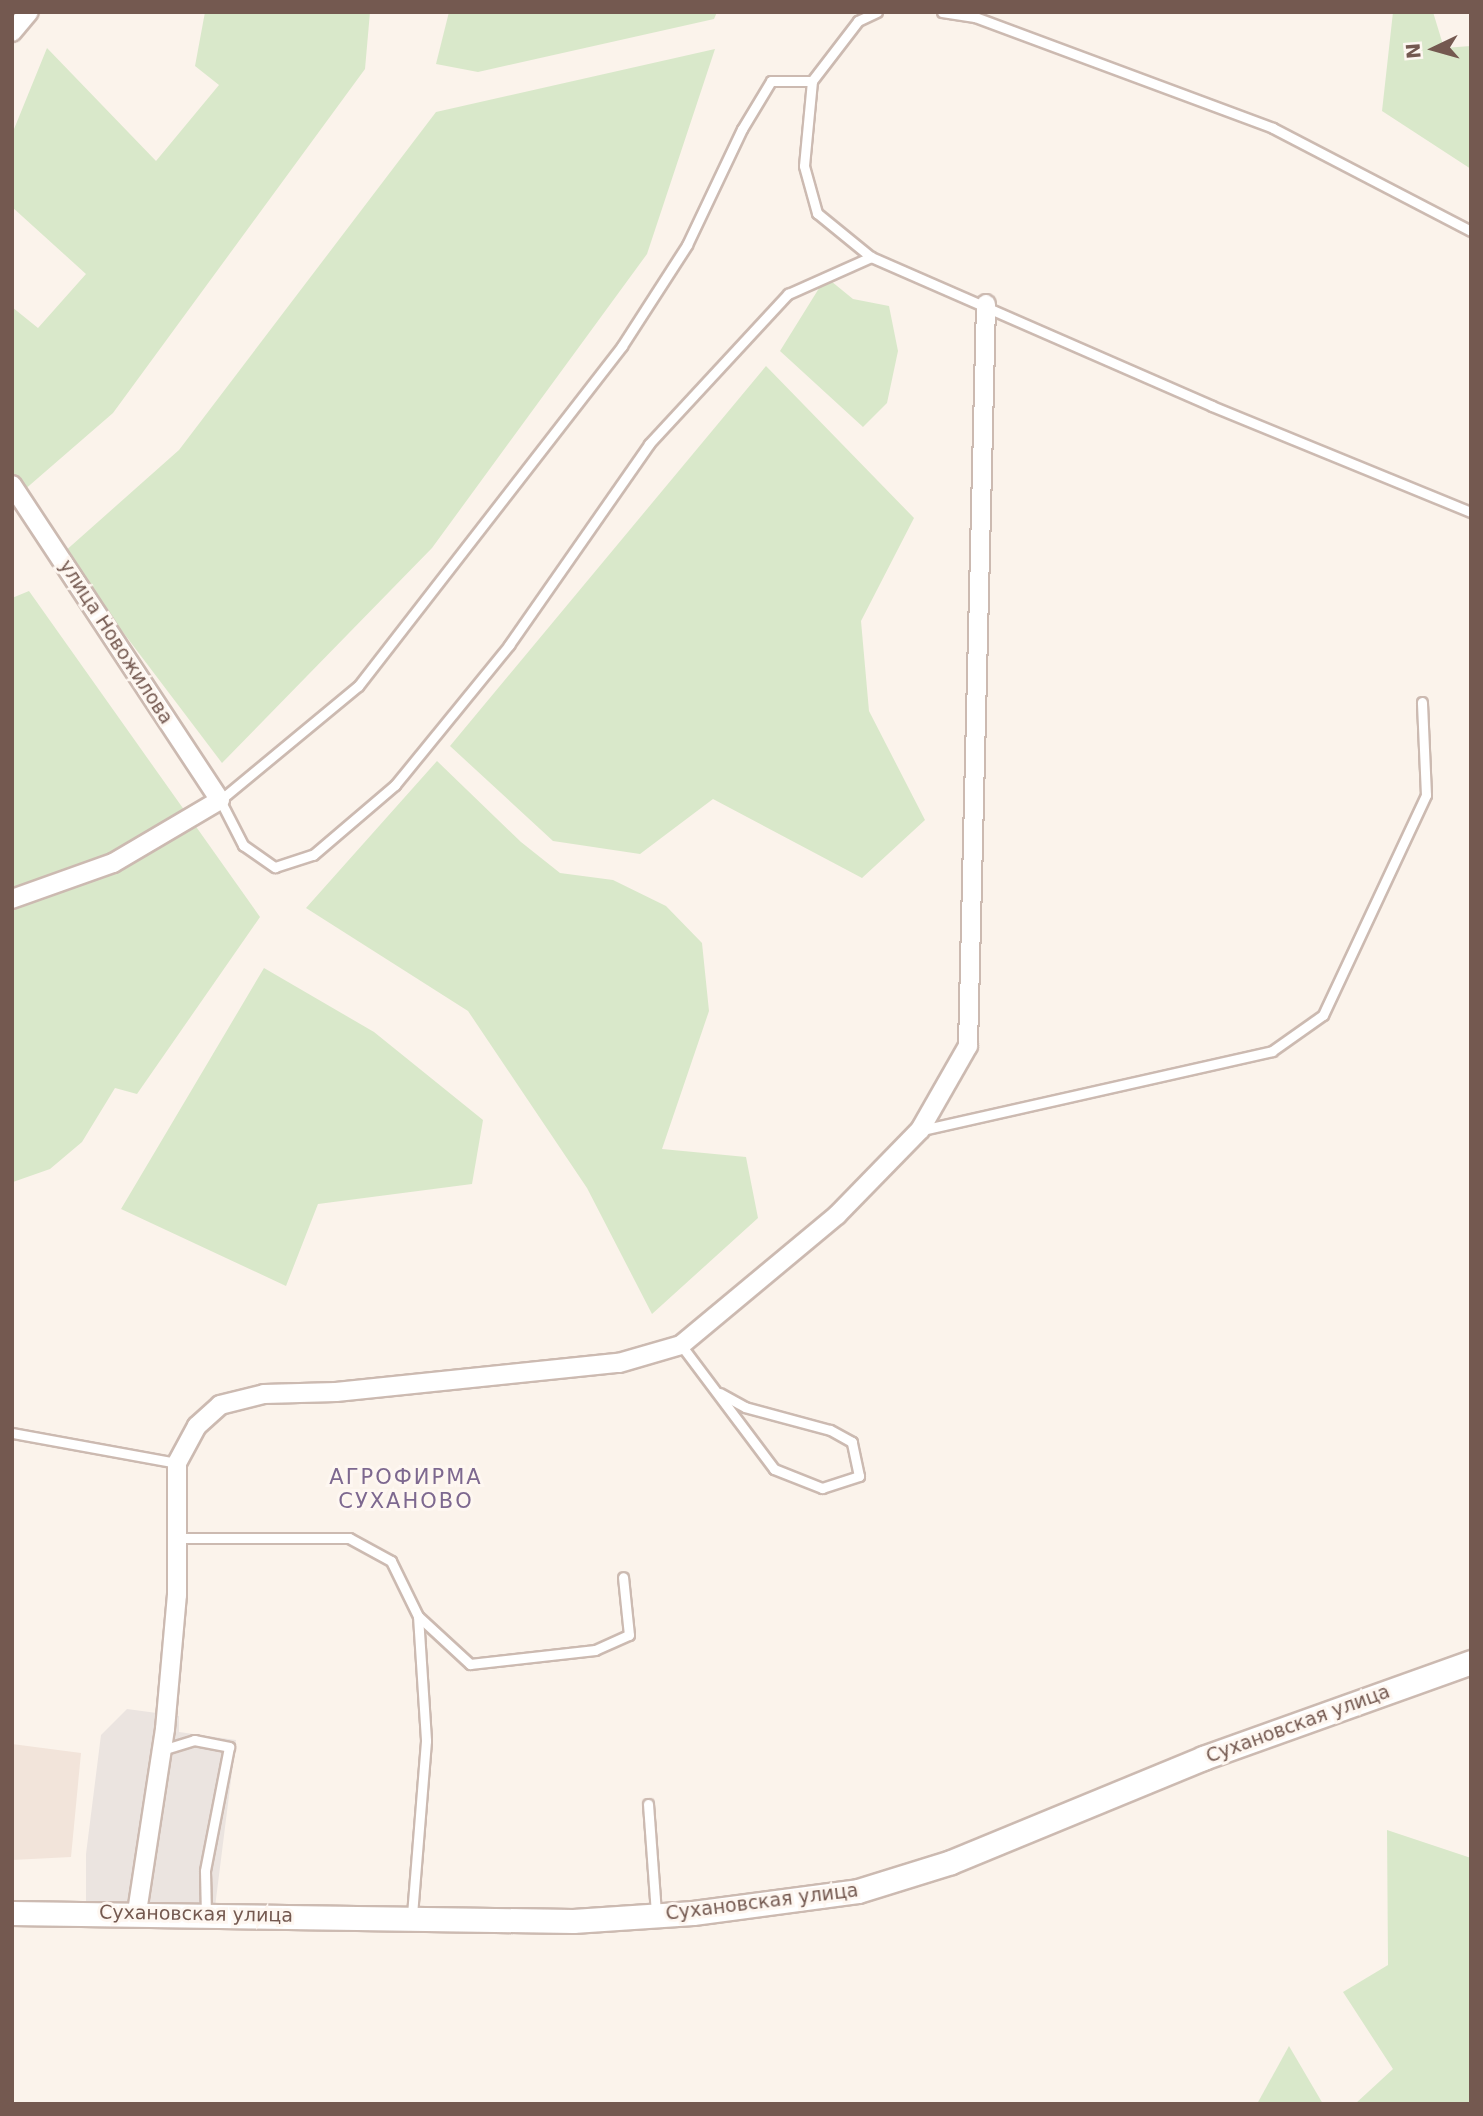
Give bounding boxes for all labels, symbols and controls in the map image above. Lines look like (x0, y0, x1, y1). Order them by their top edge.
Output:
north arrow (1399, 14, 1469, 84)
text: N (1401, 42, 1425, 60)
street label: улица Новожилова (54, 556, 178, 728)
district label: АГРОФИРМА СУХАНОВО (330, 1464, 482, 1514)
street label: Сухановская улица (1203, 1680, 1393, 1768)
street label: Сухановская улица (664, 1879, 860, 1925)
street label: Сухановская улица (99, 1901, 293, 1927)

